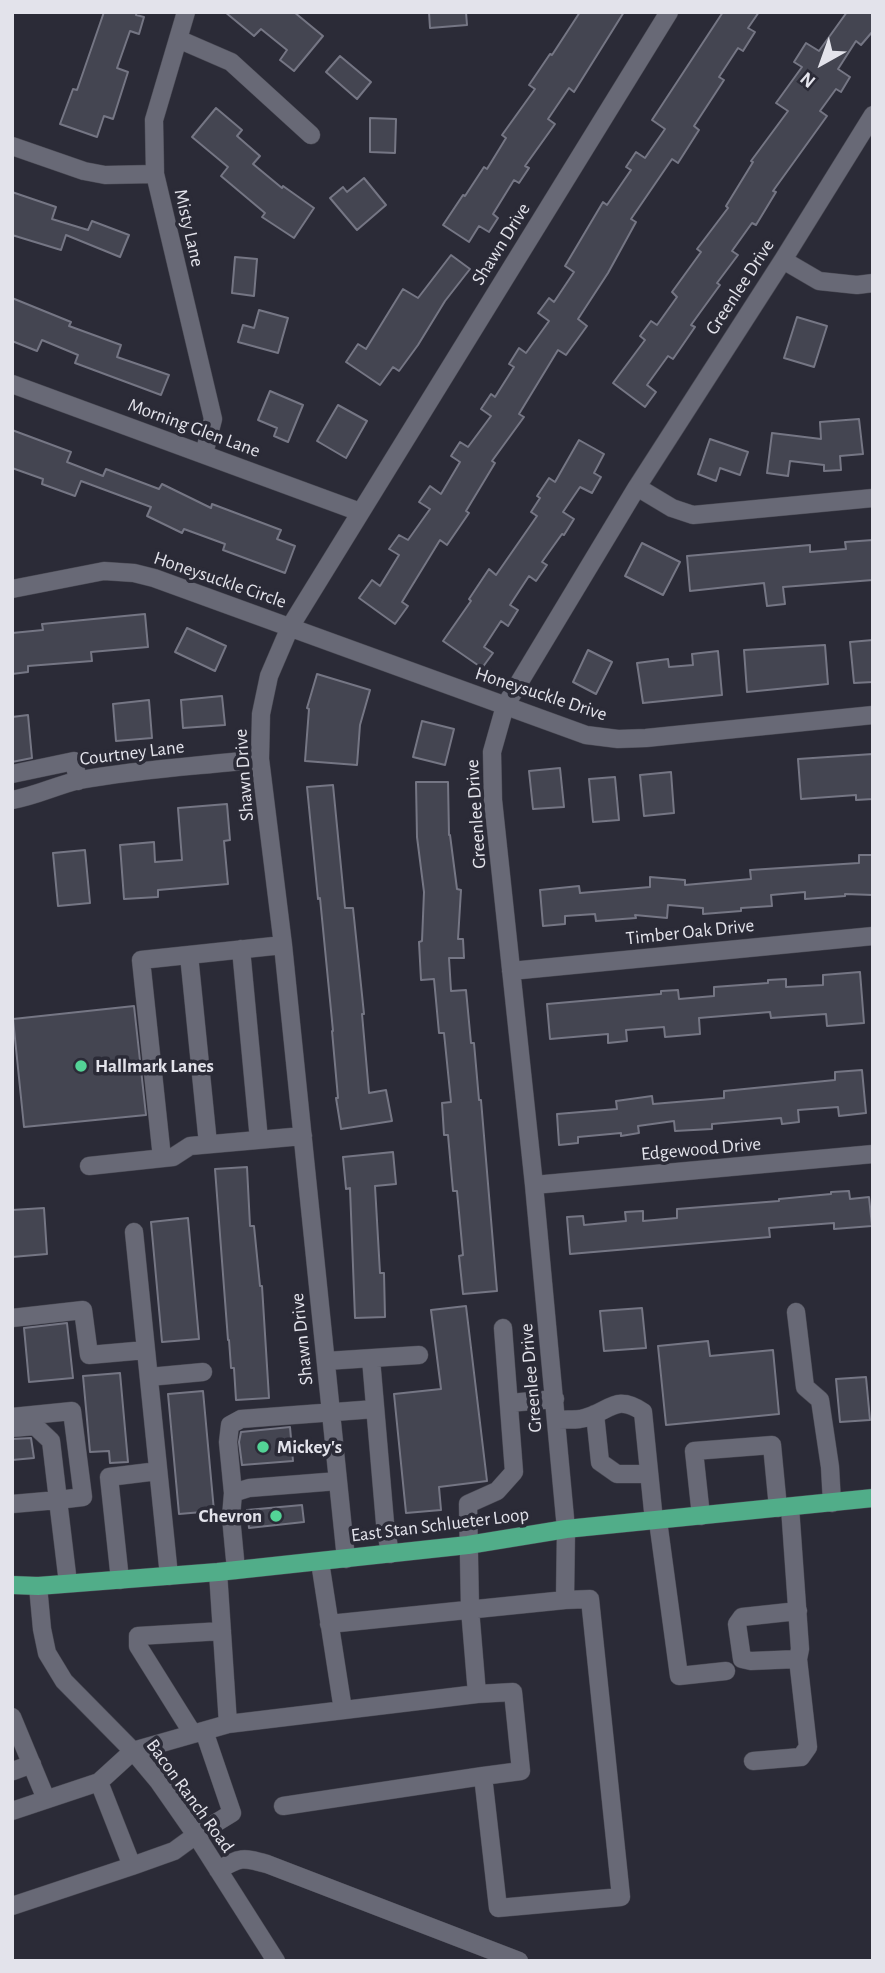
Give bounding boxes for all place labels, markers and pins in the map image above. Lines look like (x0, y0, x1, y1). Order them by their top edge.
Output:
place label: Hallmark Lanes (95, 1055, 214, 1077)
marker: Hallmark Lanes (73, 1058, 89, 1074)
place label: Mickey's (277, 1436, 342, 1458)
marker: Mickey's (255, 1439, 271, 1455)
place label: Chevron (199, 1505, 262, 1527)
marker: Chevron (268, 1508, 284, 1524)

